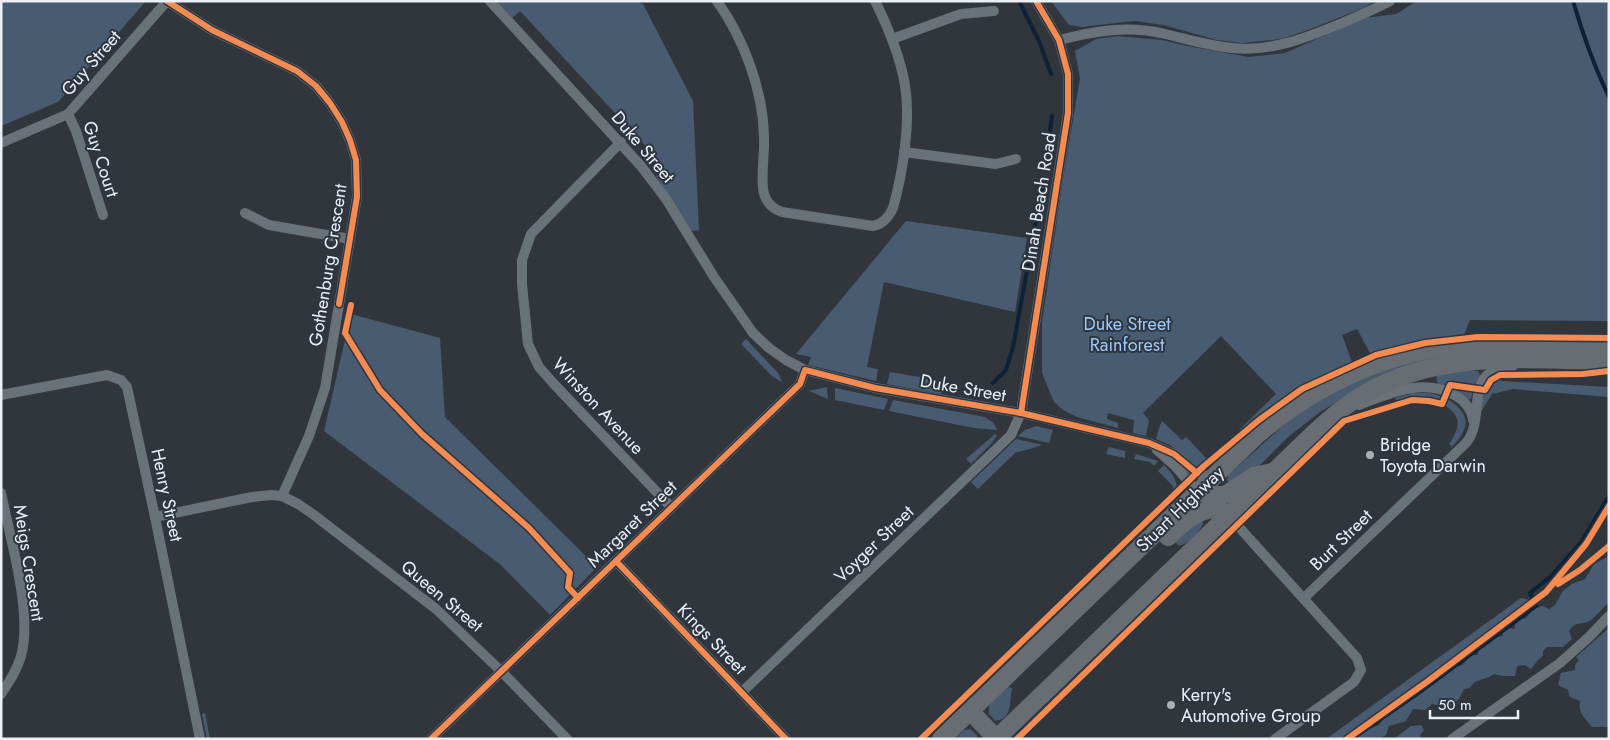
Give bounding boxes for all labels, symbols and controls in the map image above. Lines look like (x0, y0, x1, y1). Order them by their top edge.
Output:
street label: Guy Street (55, 24, 127, 102)
street label: Duke Street (605, 105, 681, 189)
street label: Guy Court (76, 117, 126, 201)
street label: Dinah Beach Road (1015, 131, 1063, 273)
street label: Gothenburg Crescent (302, 181, 354, 348)
park label: Duke Street Rainforest (1084, 311, 1171, 358)
street label: Winston Avenue (546, 352, 650, 460)
street label: Duke Street (918, 368, 1009, 408)
place label: Bridge Toyota Darwin (1380, 432, 1486, 479)
street label: Henry Street (144, 446, 190, 545)
marker: Bridge Toyota Darwin (1364, 449, 1376, 461)
street label: Stuart Highway (1130, 460, 1230, 558)
street label: Margaret Street (581, 474, 683, 574)
street label: Voyger Street (828, 499, 920, 589)
street label: Meigs Crescent (7, 503, 51, 624)
street label: Burt Street (1304, 503, 1379, 577)
street label: Queen Street (395, 554, 489, 639)
street label: Kings Street (671, 598, 753, 681)
place label: Kerry's Automotive Group (1181, 682, 1321, 729)
scale bar (1430, 688, 1518, 720)
text: 50 m (1438, 694, 1472, 716)
marker: Kerry's Automotive Group (1165, 699, 1177, 711)

